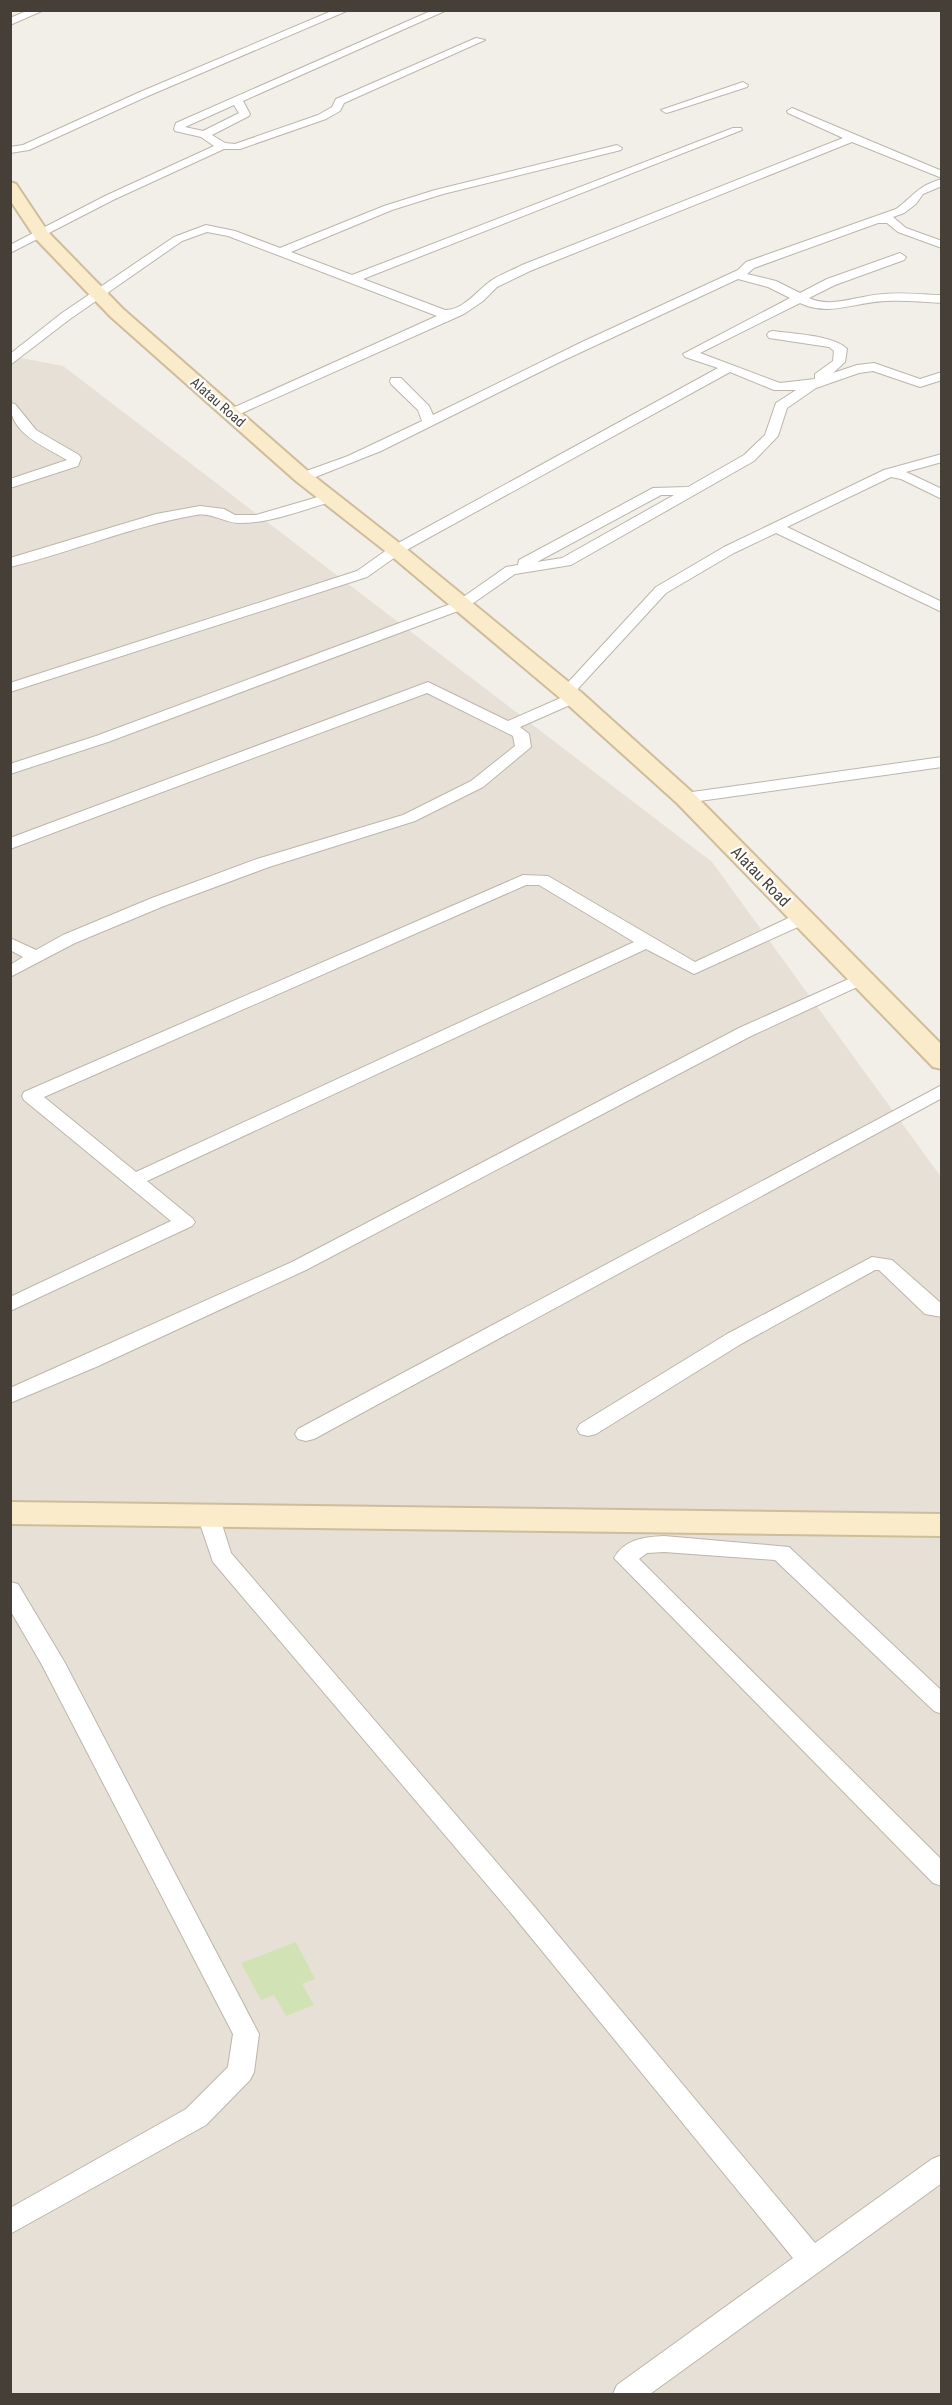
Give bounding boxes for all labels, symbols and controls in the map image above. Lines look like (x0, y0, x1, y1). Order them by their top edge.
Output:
street label: Alatau Road (187, 374, 249, 430)
street label: Alatau Road (727, 842, 794, 910)

